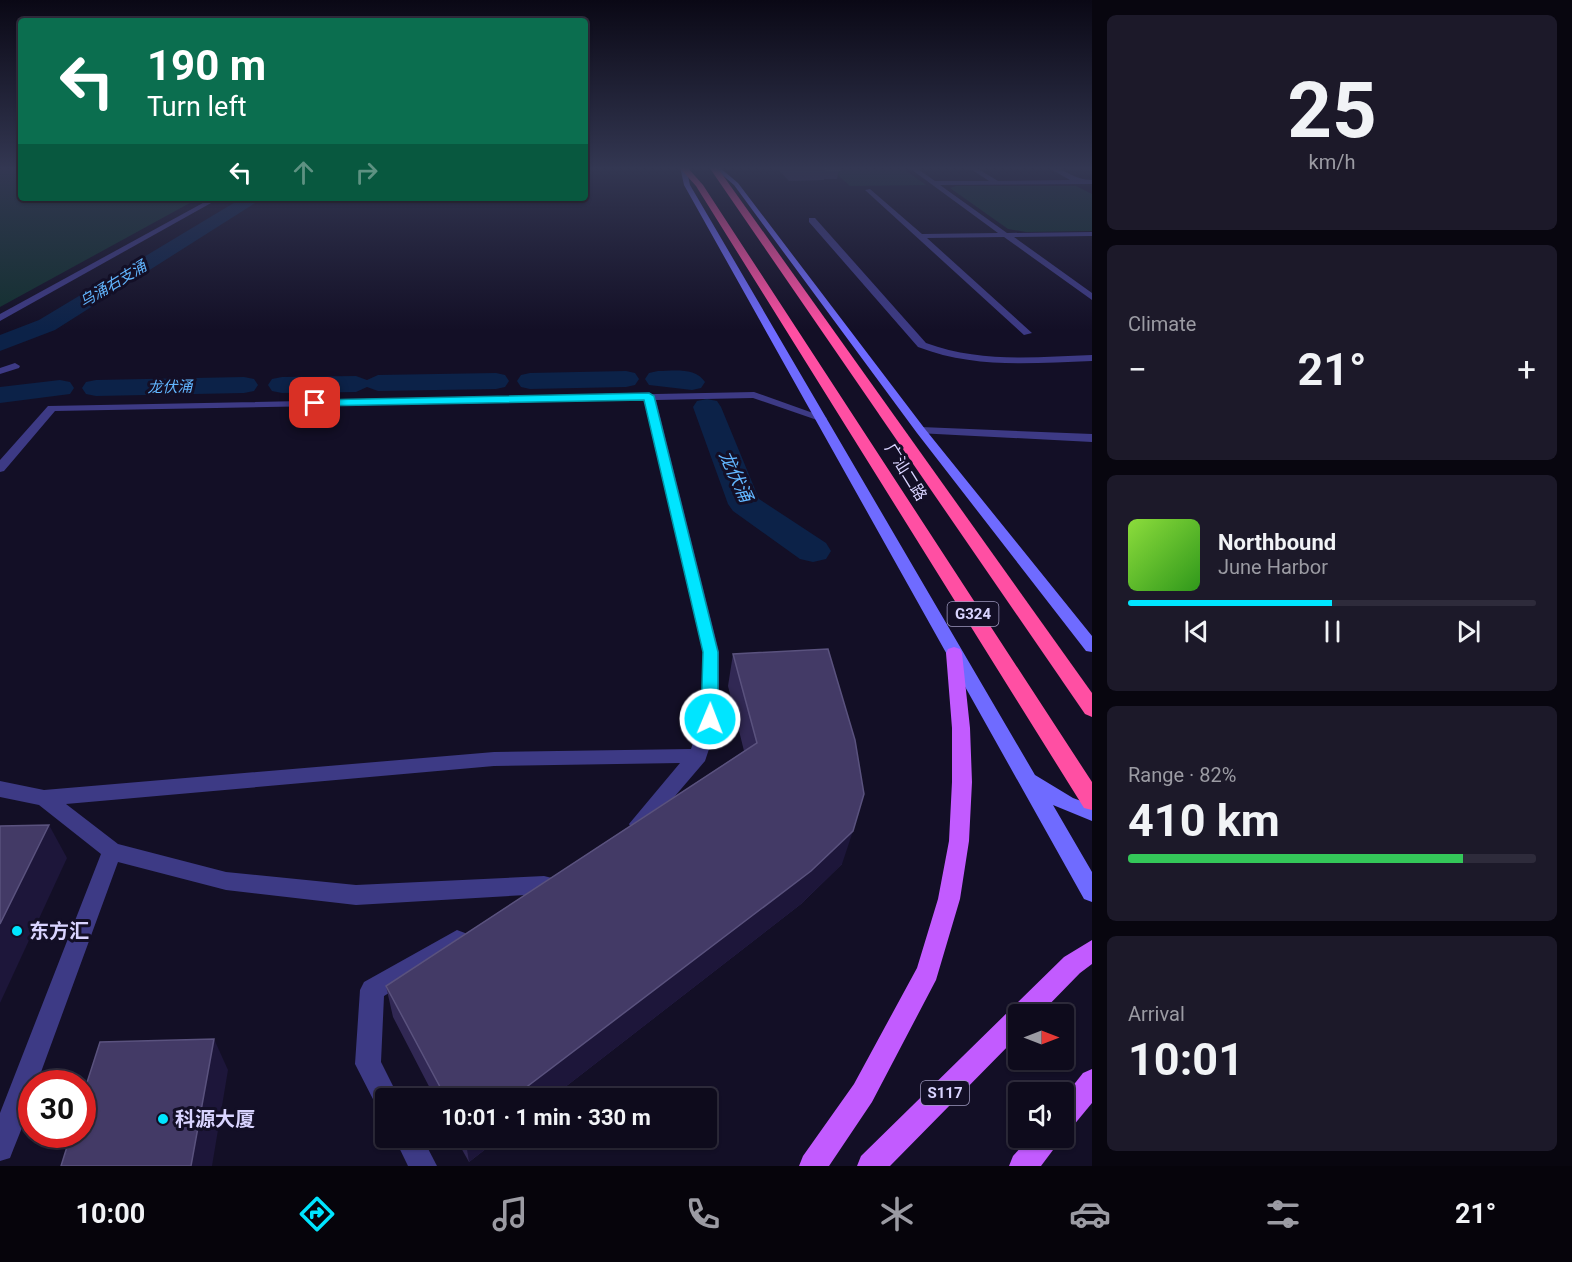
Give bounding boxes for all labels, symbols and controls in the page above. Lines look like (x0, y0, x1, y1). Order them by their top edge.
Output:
text: 190 m (147, 41, 266, 90)
icon: left (48, 42, 126, 120)
text: 25 (1287, 65, 1377, 156)
text: Turn left (147, 91, 247, 123)
text: km/h (1309, 150, 1355, 174)
icon: left (224, 156, 257, 189)
icon: ahead (287, 156, 320, 189)
icon: right (350, 156, 383, 189)
water label: 乌涌右支涌 (76, 256, 151, 311)
text: Climate (1128, 312, 1196, 336)
text: 21° (1297, 343, 1367, 396)
text: − (1128, 350, 1147, 389)
text: + (1517, 350, 1536, 389)
pin (289, 377, 340, 428)
water label: 龙伏涌 (147, 378, 195, 396)
icon: arrive (298, 386, 331, 419)
street label: 广汕二路 (881, 440, 931, 504)
water label: 龙伏涌 (715, 447, 758, 507)
text: Northbound (1218, 530, 1336, 555)
text: June Harbor (1218, 555, 1328, 579)
road number: G324 (948, 602, 998, 626)
icon: previous (1180, 615, 1213, 648)
icon: pause (1316, 615, 1349, 648)
icon: next (1452, 615, 1485, 648)
position arrow (678, 687, 742, 751)
text: Range · 82% (1128, 763, 1236, 787)
text: 410 km (1128, 794, 1280, 847)
place label: 东方汇 (29, 919, 89, 943)
marker: 东方汇 (10, 924, 24, 938)
text: Arrival (1128, 1002, 1185, 1026)
north arrow (1008, 1004, 1074, 1070)
map controls (1008, 1004, 1074, 1148)
text: 10:01 (1128, 1033, 1244, 1086)
speed limit sign: 30 (18, 1070, 96, 1148)
road number: S117 (921, 1081, 969, 1105)
button: sound (1008, 1082, 1074, 1148)
text: 10:01 · 1 min · 330 m (441, 1105, 651, 1130)
place label: 科源大厦 (175, 1107, 255, 1131)
marker: 科源大厦 (156, 1112, 170, 1126)
icon: directions (296, 1193, 338, 1235)
icon: music (489, 1193, 531, 1235)
icon: phone (682, 1193, 724, 1235)
icon: climate (876, 1193, 918, 1235)
icon: car (1069, 1193, 1111, 1235)
icon: filters (1262, 1193, 1304, 1235)
text: 10:00 (76, 1198, 145, 1230)
text: 21° (1455, 1198, 1496, 1230)

